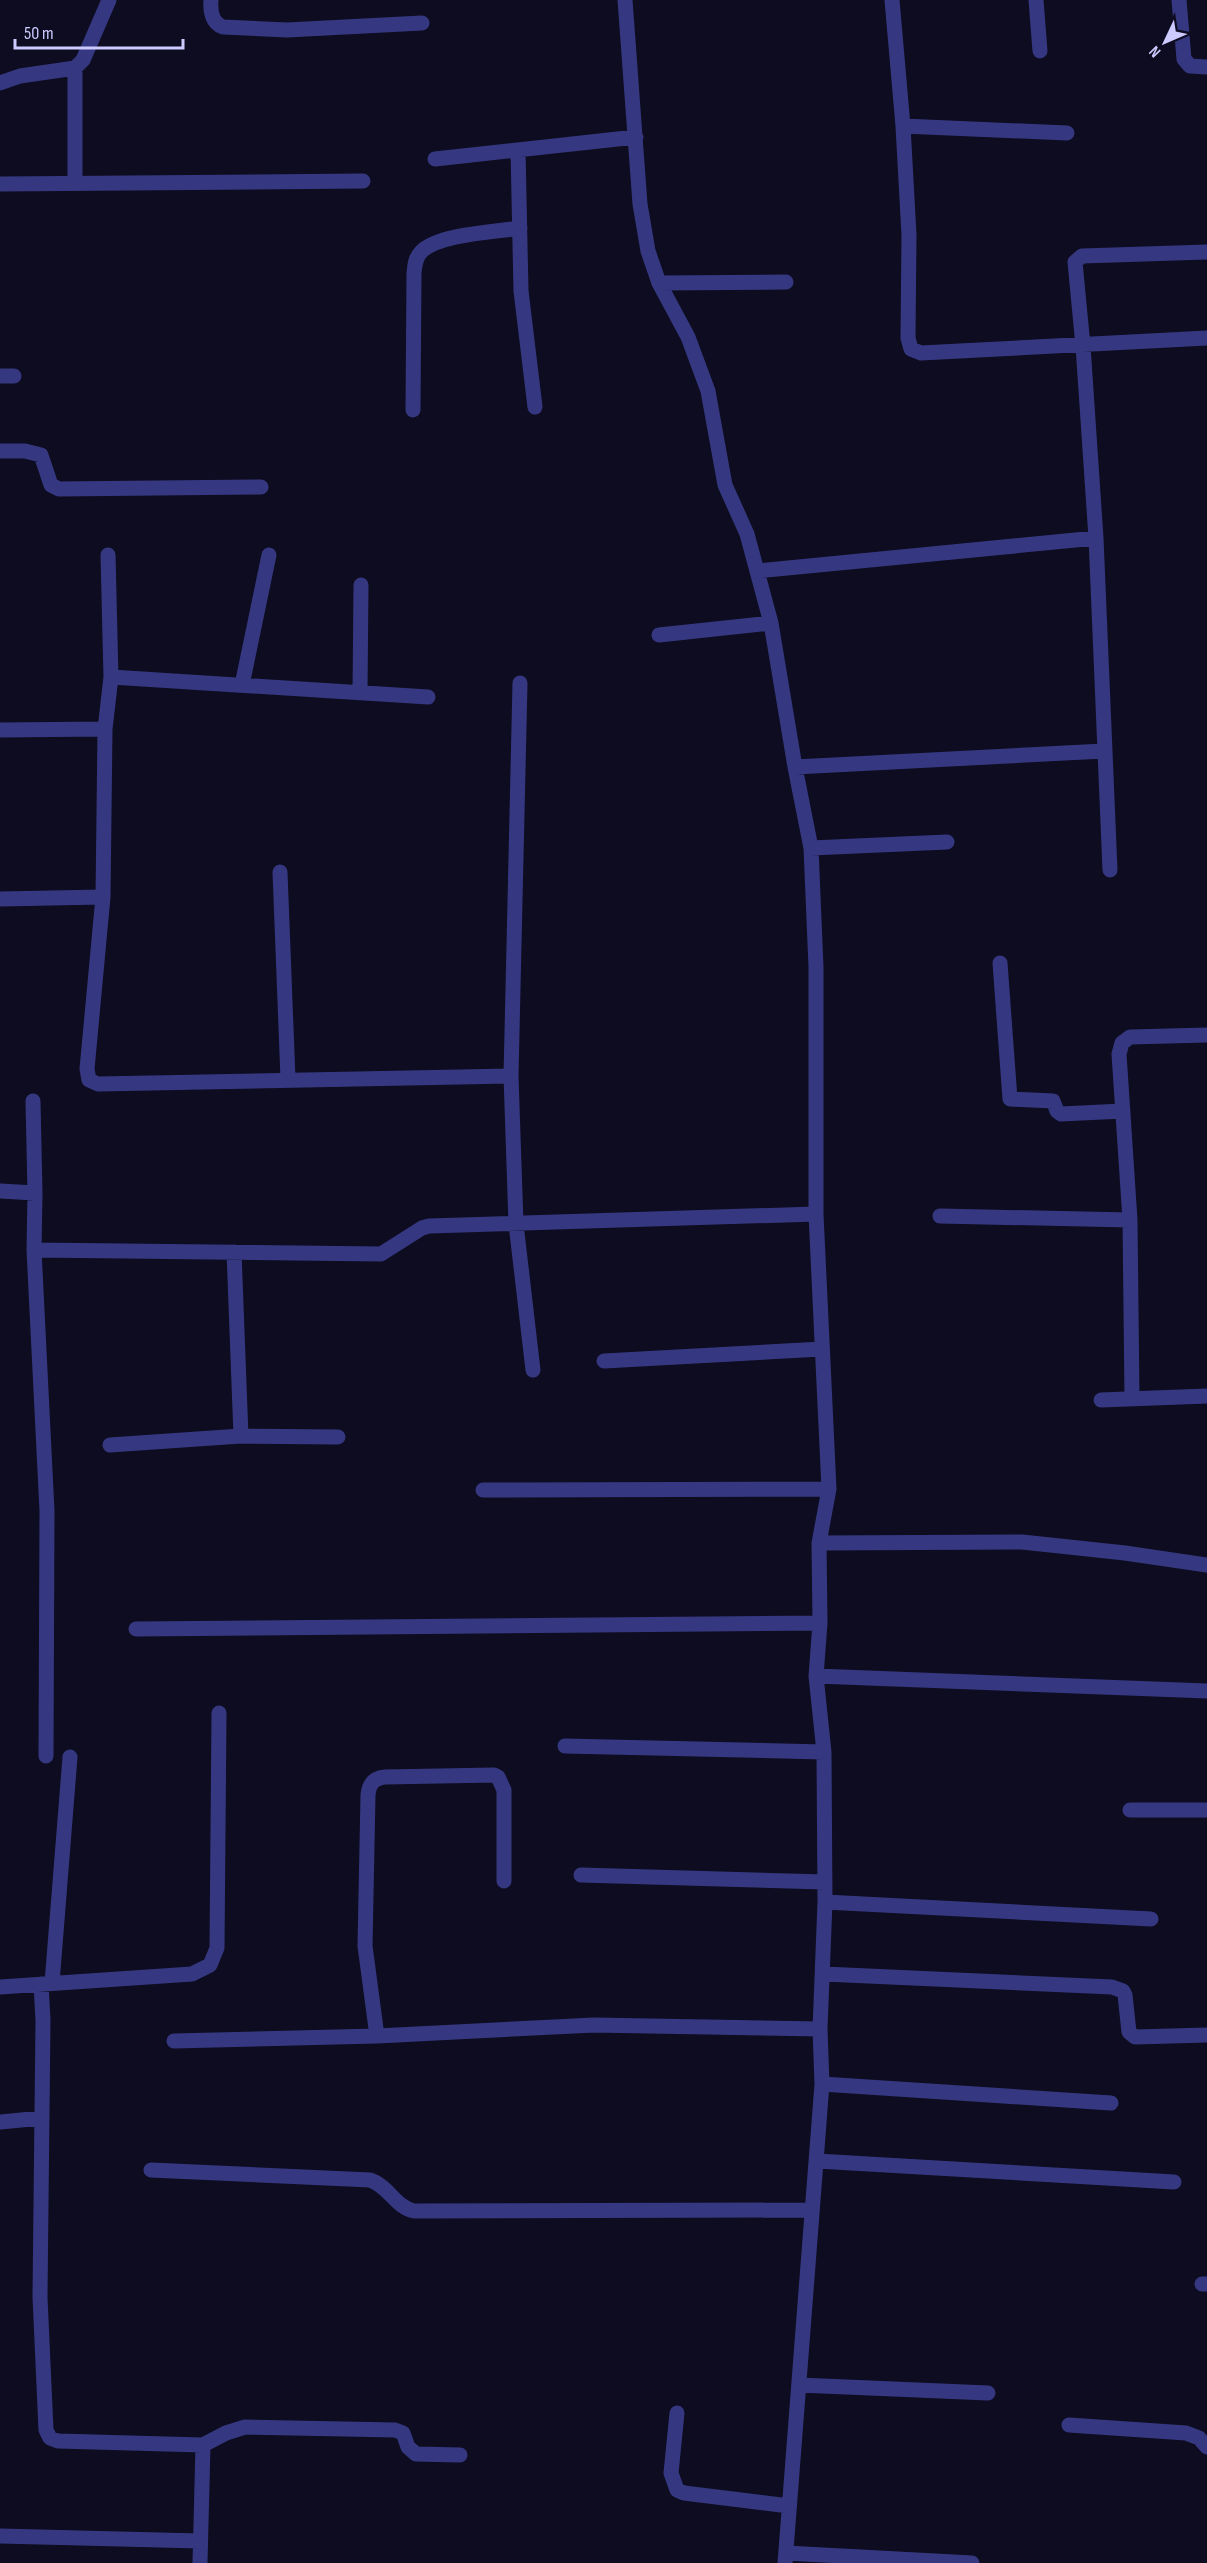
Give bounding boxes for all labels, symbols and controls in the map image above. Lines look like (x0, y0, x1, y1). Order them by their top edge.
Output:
scale bar (15, 12, 183, 50)
north arrow (1135, 12, 1195, 72)
text: 50 m (24, 23, 54, 44)
text: N (1145, 42, 1165, 61)

